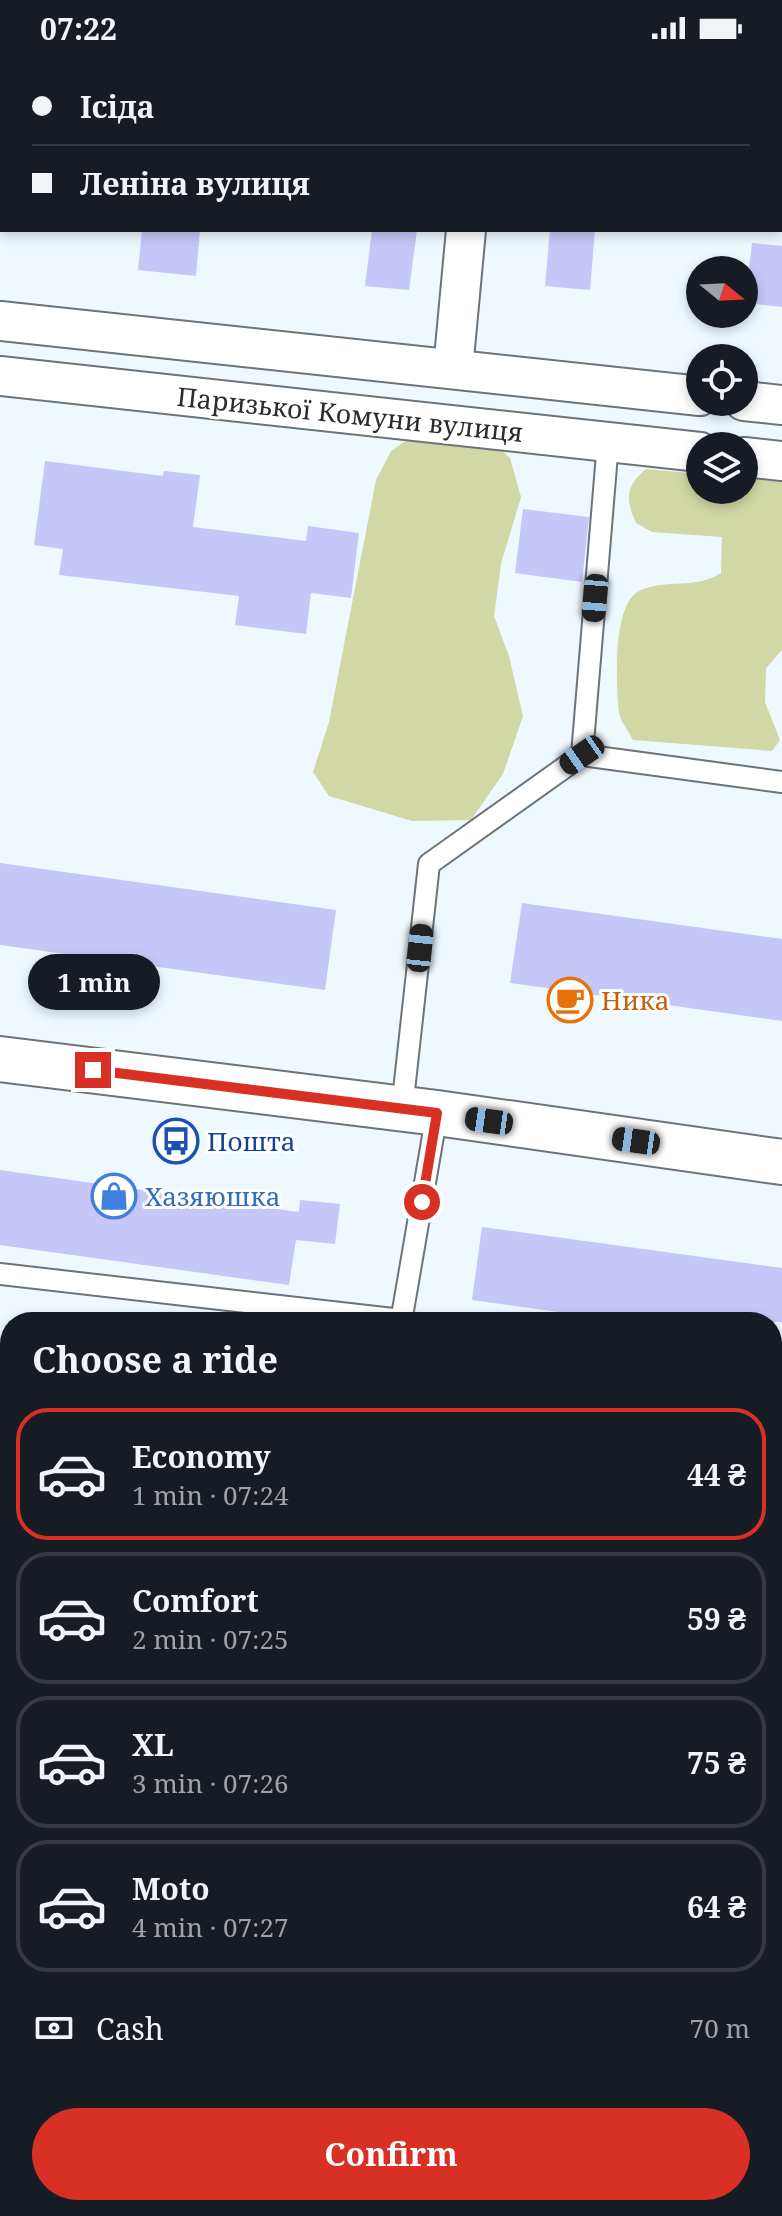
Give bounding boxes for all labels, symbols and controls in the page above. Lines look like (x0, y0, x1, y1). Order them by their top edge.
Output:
text: 07:22 (40, 8, 117, 49)
text: Ісіда (80, 86, 155, 127)
text: Леніна вулиця (80, 163, 310, 204)
north arrow (686, 256, 758, 328)
map controls (686, 256, 758, 504)
button: locate (686, 344, 758, 416)
street label: Паризької Комуни вулиця (175, 378, 525, 450)
button: layers (686, 432, 758, 504)
car (581, 573, 609, 623)
car (555, 731, 609, 779)
car (406, 923, 434, 973)
callout: 1 min (27, 954, 159, 1010)
text: 1 min (57, 964, 131, 1000)
cafe icon: Ника (546, 976, 594, 1024)
place label: Ника (601, 982, 669, 1018)
route end (75, 1052, 111, 1088)
car (464, 1106, 514, 1136)
bus stop icon: Пошта (152, 1117, 200, 1165)
place label: Пошта (207, 1123, 296, 1159)
car (611, 1126, 661, 1156)
shop icon: Хазяюшка (90, 1172, 138, 1220)
place label: Хазяюшка (145, 1178, 280, 1214)
route start (404, 1184, 440, 1220)
text: Choose a ride (32, 1335, 278, 1384)
text: Economy (132, 1436, 271, 1477)
icon: car (36, 1438, 108, 1510)
text: 44 ₴ (687, 1454, 746, 1495)
text: 1 min · 07:24 (132, 1477, 289, 1513)
text: Comfort (132, 1580, 259, 1621)
icon: car (36, 1582, 108, 1654)
text: 59 ₴ (687, 1598, 746, 1639)
text: 2 min · 07:25 (132, 1621, 289, 1657)
text: XL (132, 1724, 174, 1765)
icon: car (36, 1726, 108, 1798)
text: 75 ₴ (687, 1742, 746, 1783)
text: 3 min · 07:26 (132, 1765, 289, 1801)
text: Moto (132, 1868, 210, 1909)
icon: car (36, 1870, 108, 1942)
text: 64 ₴ (687, 1886, 746, 1927)
text: 4 min · 07:27 (132, 1909, 289, 1945)
icon: cash (32, 2006, 76, 2050)
text: Cash (96, 2008, 164, 2049)
text: 70 m (690, 2010, 750, 2046)
button: Confirm (32, 2108, 750, 2200)

